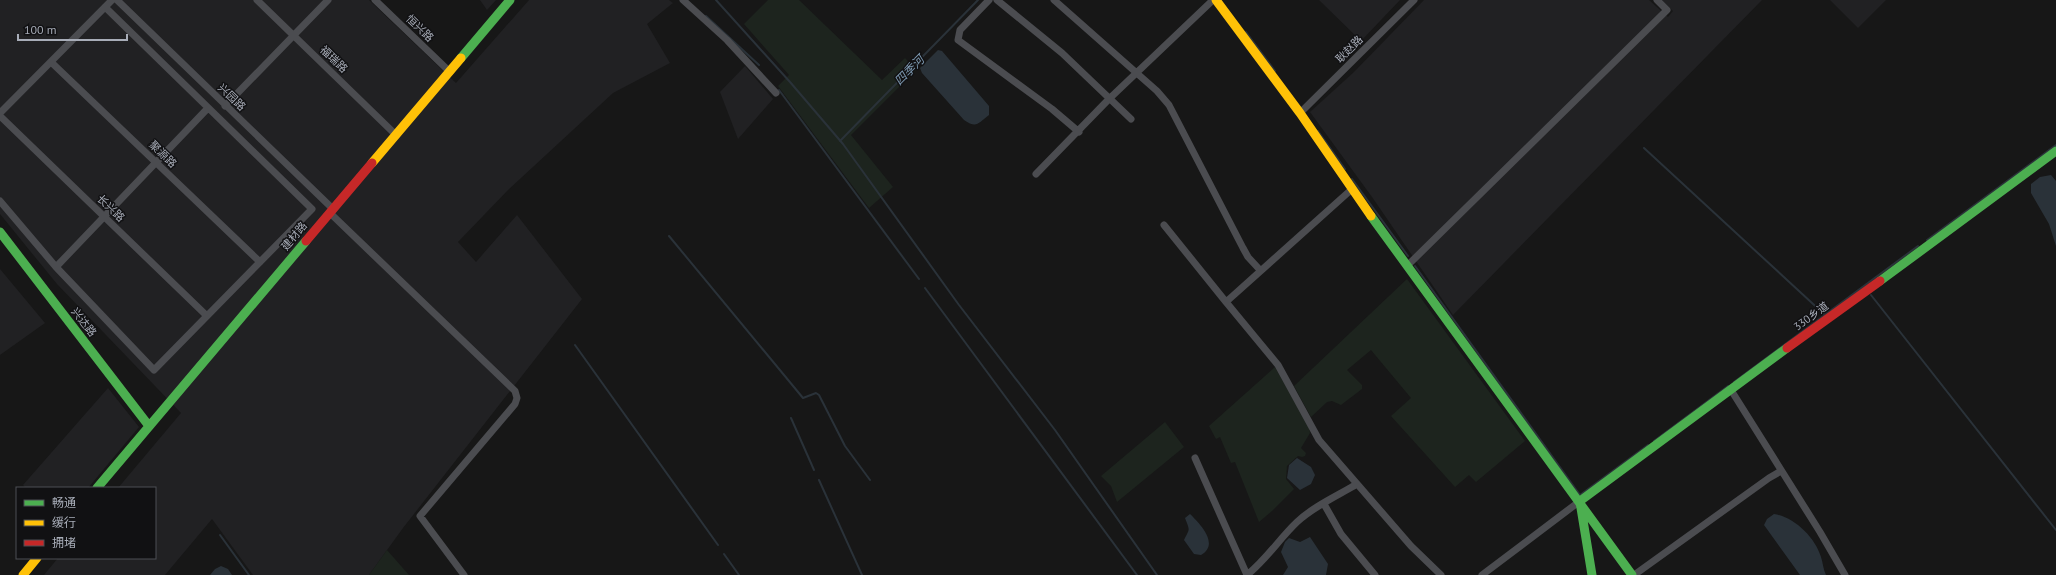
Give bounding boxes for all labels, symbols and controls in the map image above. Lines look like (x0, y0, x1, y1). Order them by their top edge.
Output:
street label: 恒兴路 (403, 12, 437, 44)
scale bar (18, 16, 127, 42)
text: 100 m (24, 22, 57, 37)
street label: 耿赵路 (1332, 32, 1366, 66)
street label: 福瑞路 (317, 43, 351, 75)
water label: 四季河 (891, 51, 928, 88)
street label: 兴园路 (215, 81, 249, 113)
street label: 聚源路 (146, 138, 180, 170)
street label: 长兴路 (94, 192, 128, 224)
street label: 建材路 (278, 219, 310, 253)
street label: 330乡道 (1791, 299, 1831, 333)
street label: 兴达路 (68, 305, 100, 339)
legend (16, 487, 156, 559)
text: 畅通 (52, 495, 76, 510)
text: 缓行 (52, 515, 76, 530)
text: 拥堵 (52, 535, 76, 550)

